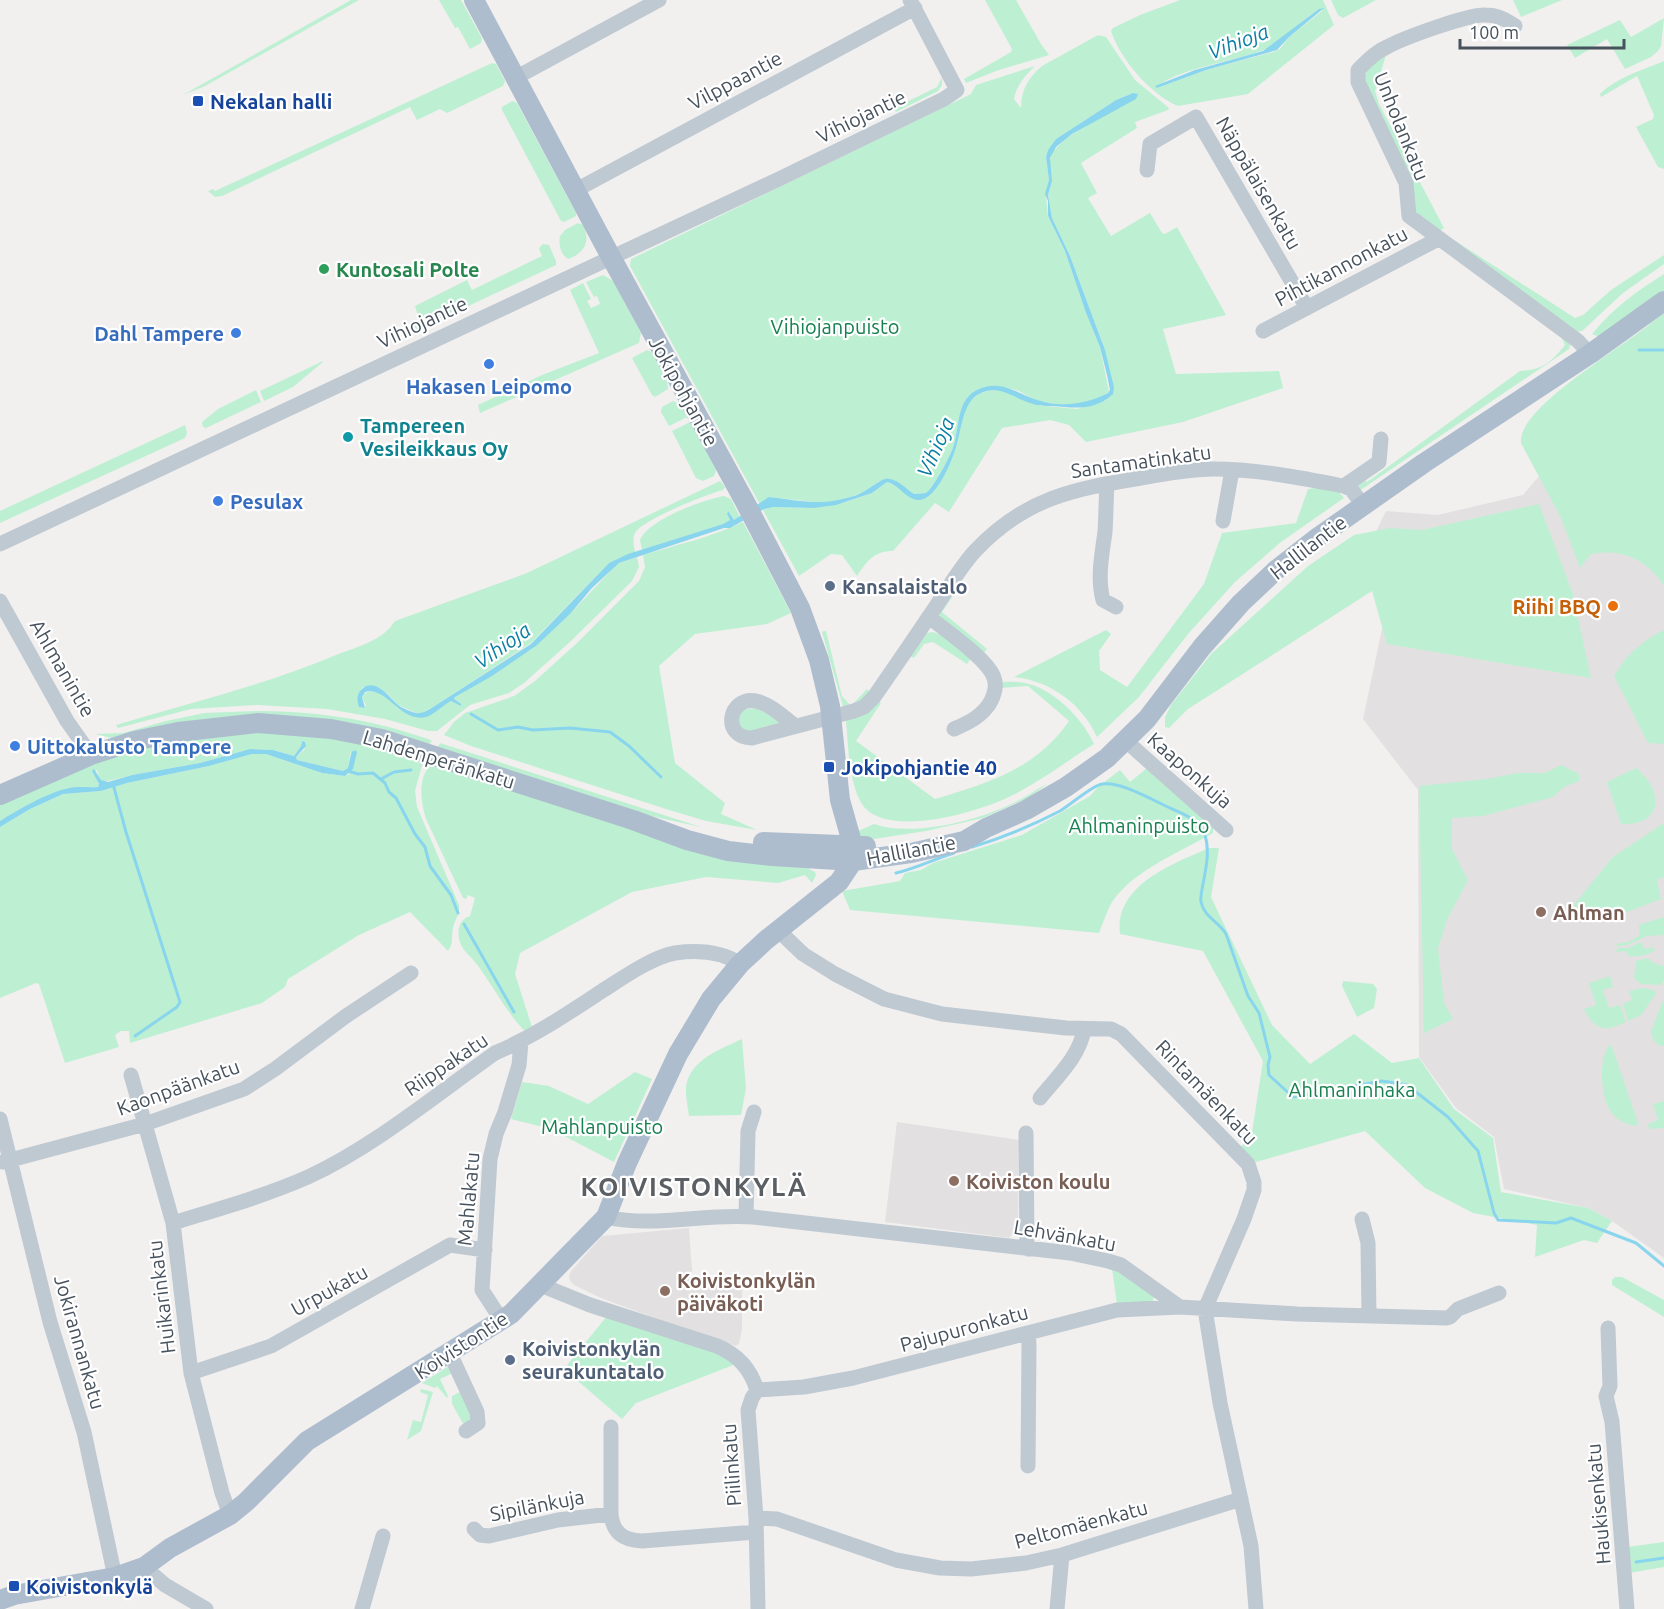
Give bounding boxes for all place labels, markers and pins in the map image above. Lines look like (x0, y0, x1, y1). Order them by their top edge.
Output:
place label: Nekalan halli (210, 90, 332, 113)
marker: Nekalan halli (191, 94, 205, 108)
place label: Kuntosali Polte (336, 258, 480, 281)
marker: Kuntosali Polte (317, 262, 331, 276)
place label: Dahl Tampere (94, 322, 224, 345)
marker: Dahl Tampere (229, 326, 243, 340)
marker: Hakasen Leipomo (482, 357, 496, 371)
place label: Hakasen Leipomo (406, 375, 572, 398)
place label: Tampereen Vesileikkaus Oy (360, 414, 508, 460)
marker: Tampereen Vesileikkaus Oy (341, 430, 355, 444)
place label: Pesulax (230, 490, 303, 513)
marker: Pesulax (211, 494, 225, 508)
place label: Kansalaistalo (842, 575, 967, 598)
marker: Kansalaistalo (823, 579, 837, 593)
place label: Riihi BBQ (1513, 595, 1601, 618)
marker: Riihi BBQ (1606, 599, 1620, 613)
place label: Uittokalusto Tampere (27, 735, 232, 758)
marker: Uittokalusto Tampere (8, 739, 22, 753)
place label: Jokipohjantie 40 (841, 756, 997, 779)
marker: Jokipohjantie 40 (822, 760, 836, 774)
place label: Ahlman (1553, 901, 1625, 924)
marker: Ahlman (1534, 905, 1548, 919)
place label: Koiviston koulu (966, 1170, 1111, 1193)
marker: Koiviston koulu (947, 1174, 961, 1188)
place label: Koivistonkylän päiväkoti (677, 1269, 816, 1315)
marker: Koivistonkylän päiväkoti (658, 1284, 672, 1298)
place label: Koivistonkylän seurakuntatalo (522, 1337, 665, 1383)
marker: Koivistonkylän seurakuntatalo (503, 1353, 517, 1367)
place label: Koivistonkylä (26, 1575, 153, 1598)
marker: Koivistonkylä (7, 1579, 21, 1593)

